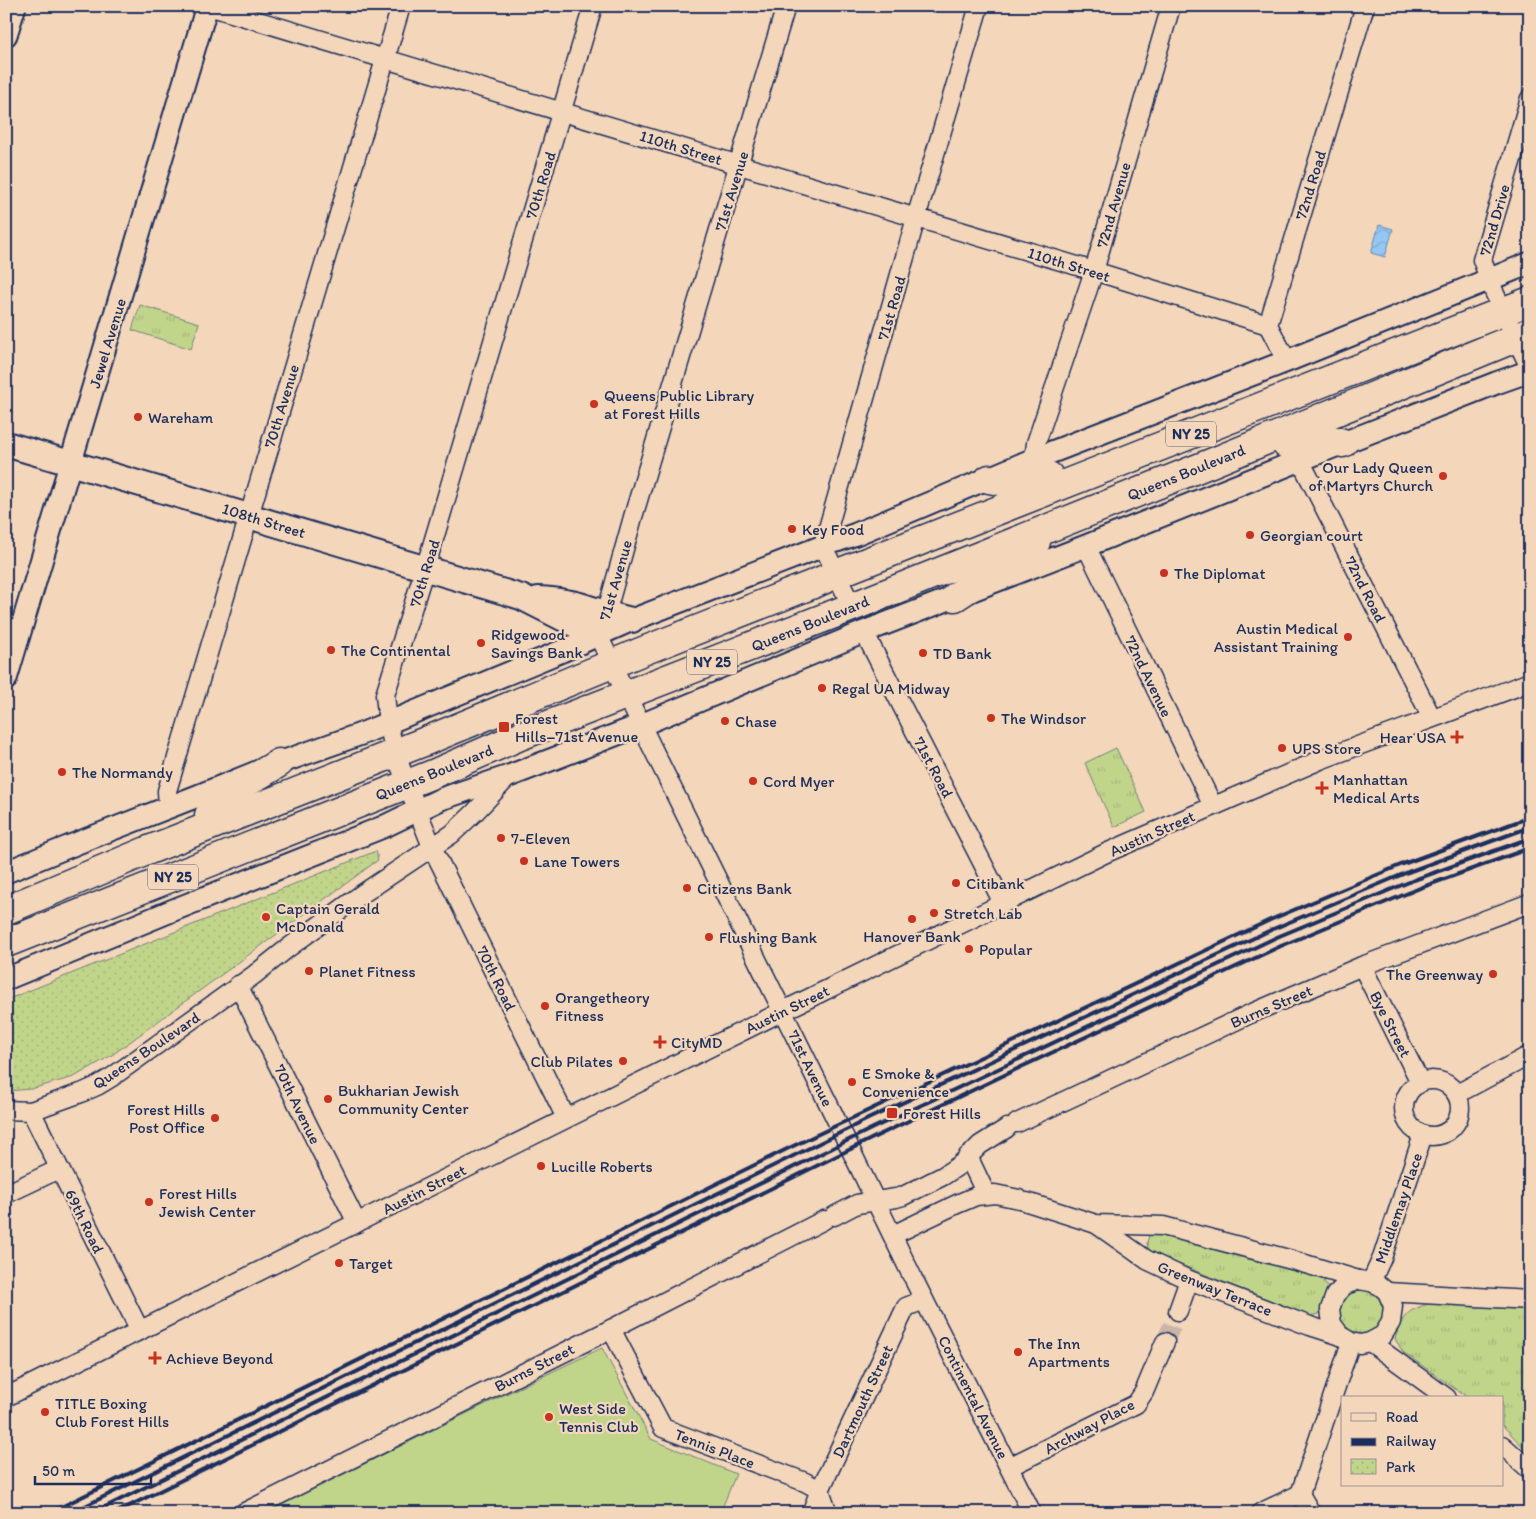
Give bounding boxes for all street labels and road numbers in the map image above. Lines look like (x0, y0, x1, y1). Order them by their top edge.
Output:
street label: 110th Street (637, 126, 724, 169)
street label: 71st Avenue (710, 148, 753, 234)
street label: 72nd Road (1291, 148, 1330, 222)
street label: 70th Road (521, 149, 560, 221)
street label: 72nd Avenue (1092, 160, 1135, 250)
street label: 72nd Drive (1475, 182, 1514, 258)
street label: 110th Street (1025, 243, 1112, 286)
street label: 71st Road (873, 273, 910, 343)
street label: Jewel Avenue (85, 296, 130, 390)
street label: 70th Avenue (260, 362, 303, 450)
road number: NY 25 (1166, 422, 1216, 446)
street label: Queens Boulevard (1124, 440, 1248, 505)
street label: 108th Street (220, 499, 308, 542)
street label: 70th Road (405, 537, 444, 609)
street label: 71st Avenue (595, 537, 636, 623)
street label: 72nd Road (1341, 553, 1390, 626)
street label: Queens Boulevard (748, 591, 872, 656)
street label: 72nd Avenue (1121, 632, 1177, 720)
road number: NY 25 (687, 650, 737, 674)
street label: 71st Road (910, 733, 958, 801)
street label: Queens Boulevard (372, 740, 496, 805)
street label: Austin Street (1107, 806, 1198, 861)
road number: NY 25 (148, 864, 198, 890)
street label: 70th Road (473, 943, 521, 1014)
street label: Austin Street (742, 981, 832, 1038)
street label: Burns Street (1227, 981, 1315, 1032)
street label: Bye Street (1366, 988, 1415, 1060)
street label: Queens Boulevard (89, 1007, 204, 1093)
street label: 71st Avenue (784, 1027, 837, 1110)
street label: 70th Avenue (270, 1061, 325, 1147)
street label: Middlemay Place (1371, 1150, 1426, 1266)
street label: Austin Street (379, 1160, 469, 1219)
street label: 69th Road (61, 1186, 108, 1257)
street label: Greenway Terrace (1155, 1257, 1275, 1320)
street label: Continental Avenue (934, 1332, 1013, 1462)
street label: Burns Street (491, 1339, 577, 1396)
street label: Dartmouth Street (828, 1342, 897, 1461)
street label: Archway Place (1041, 1395, 1138, 1458)
street label: Tennis Place (672, 1424, 758, 1472)

